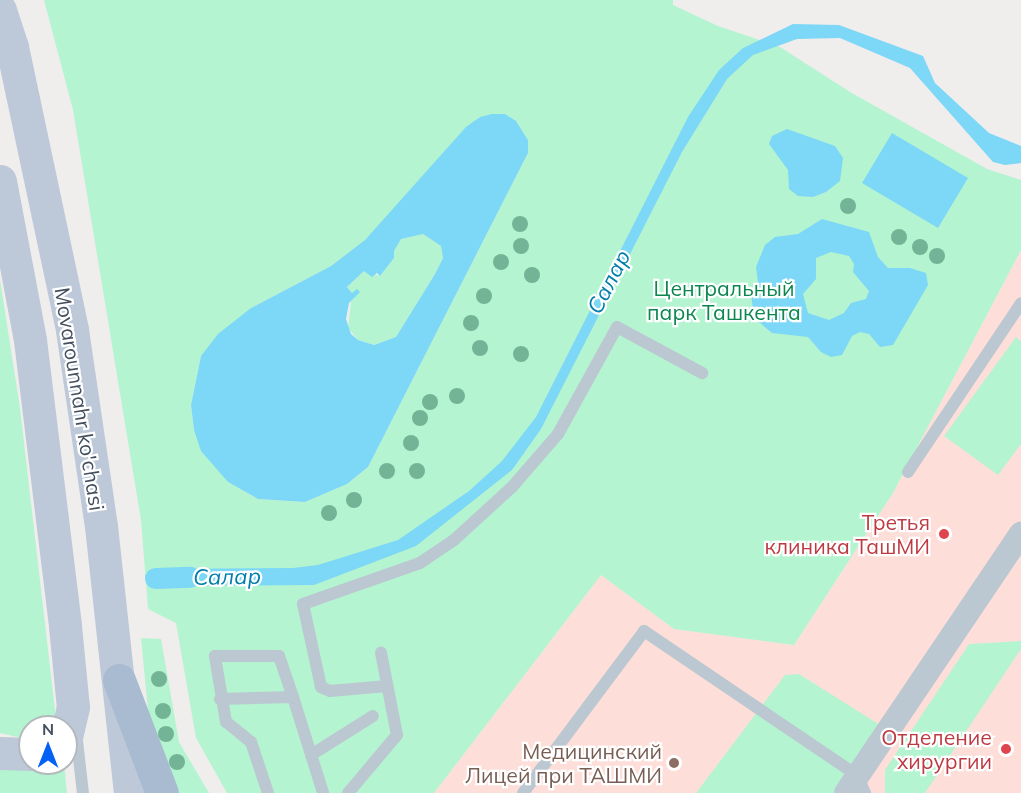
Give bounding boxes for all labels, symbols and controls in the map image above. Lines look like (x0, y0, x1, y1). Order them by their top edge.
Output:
water label: Салар (582, 246, 636, 318)
park label: Центральный парк Ташкента (647, 275, 801, 325)
street label: Movarounnahr ko'chasi (50, 286, 110, 512)
place label: Третья клиника ТашМИ (764, 509, 930, 559)
marker: Третья клиника ТашМИ (935, 525, 953, 543)
water label: Салар (193, 563, 261, 591)
north arrow (18, 715, 78, 775)
text: N (42, 719, 54, 739)
place label: Отделение хирургии (881, 724, 992, 774)
place label: Медицинский Лицей при ТАШМИ (465, 738, 662, 788)
marker: Отделение хирургии (997, 740, 1015, 758)
marker: Медицинский Лицей при ТАШМИ (667, 756, 681, 770)

